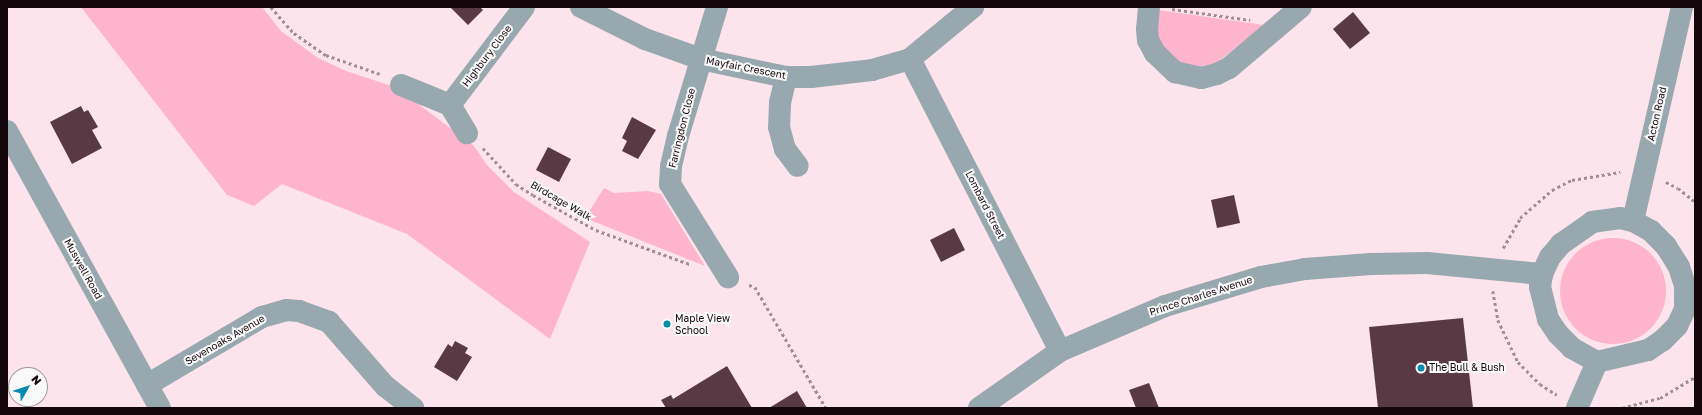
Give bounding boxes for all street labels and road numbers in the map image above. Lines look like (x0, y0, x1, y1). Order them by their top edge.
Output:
street label: Highbury Close (460, 23, 514, 89)
street label: Mayfair Crescent (705, 54, 787, 82)
street label: Acton Road (1645, 86, 1669, 142)
street label: Farringdon Close (666, 87, 698, 169)
street label: Lombard Street (963, 169, 1007, 241)
street label: Birdcage Walk (528, 179, 594, 223)
street label: Muswell Road (61, 237, 105, 301)
street label: Prince Charles Avenue (1148, 274, 1254, 318)
street label: Sevenoaks Avenue (183, 312, 267, 368)

